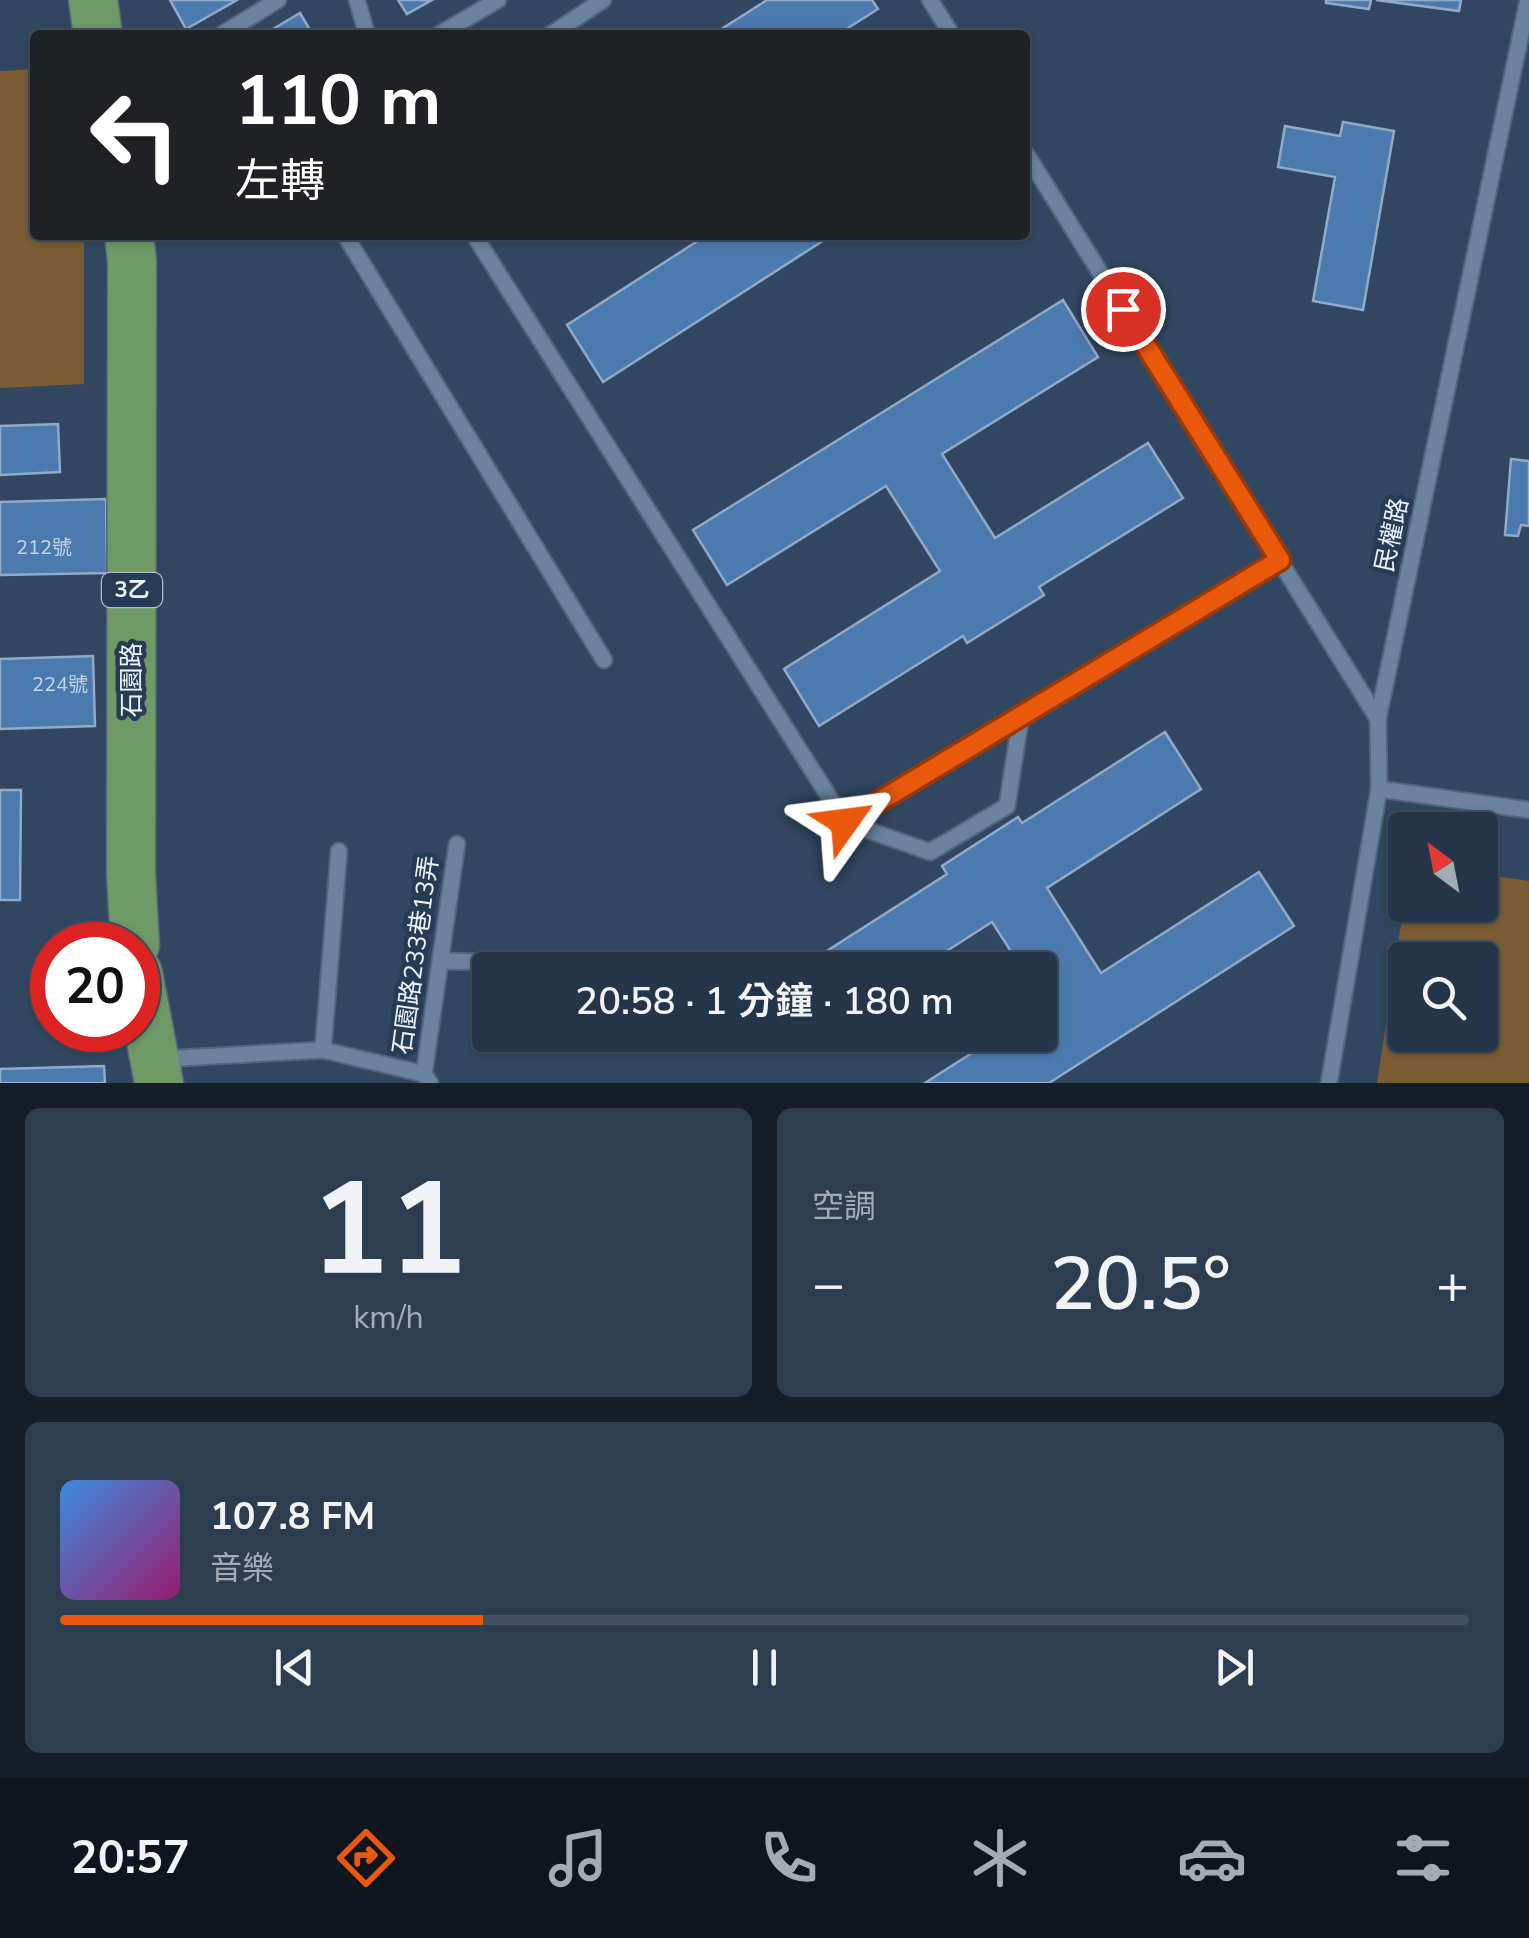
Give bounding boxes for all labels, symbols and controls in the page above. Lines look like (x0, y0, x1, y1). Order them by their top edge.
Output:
text: 110 m (235, 53, 441, 149)
icon: left (70, 70, 200, 200)
text: 左轉 (235, 151, 325, 212)
pin (1081, 267, 1166, 352)
icon: arrive (1096, 282, 1151, 337)
street label: 民權路 (1368, 495, 1416, 575)
house number: 212號 (16, 534, 72, 561)
road number: 3乙 (102, 573, 162, 607)
street label: 石園路 (115, 642, 149, 718)
house number: 224號 (32, 671, 88, 698)
position arrow (793, 770, 897, 874)
north arrow (1388, 812, 1498, 922)
map controls (1388, 812, 1498, 1052)
street label: 石園路233巷13弄 (385, 854, 447, 1056)
speed limit sign: 20 (30, 922, 160, 1052)
button: search (1388, 942, 1498, 1052)
text: 20:58 · 1 分鐘 · 180 m (575, 976, 954, 1027)
text: 11 (310, 1142, 467, 1319)
text: 空調 (812, 1185, 876, 1228)
text: 20.5° (1050, 1233, 1231, 1335)
text: − (812, 1247, 845, 1322)
text: + (1436, 1247, 1469, 1322)
text: km/h (353, 1296, 424, 1339)
text: 107.8 FM (210, 1491, 375, 1542)
text: 音樂 (210, 1547, 274, 1590)
icon: previous (267, 1640, 322, 1695)
icon: pause (737, 1640, 792, 1695)
icon: next (1207, 1640, 1262, 1695)
icon: directions (331, 1823, 401, 1893)
icon: music (543, 1823, 613, 1893)
icon: phone (754, 1823, 824, 1893)
icon: climate (965, 1823, 1035, 1893)
icon: car (1177, 1823, 1247, 1893)
icon: filters (1388, 1823, 1458, 1893)
text: 20:57 (71, 1828, 190, 1889)

